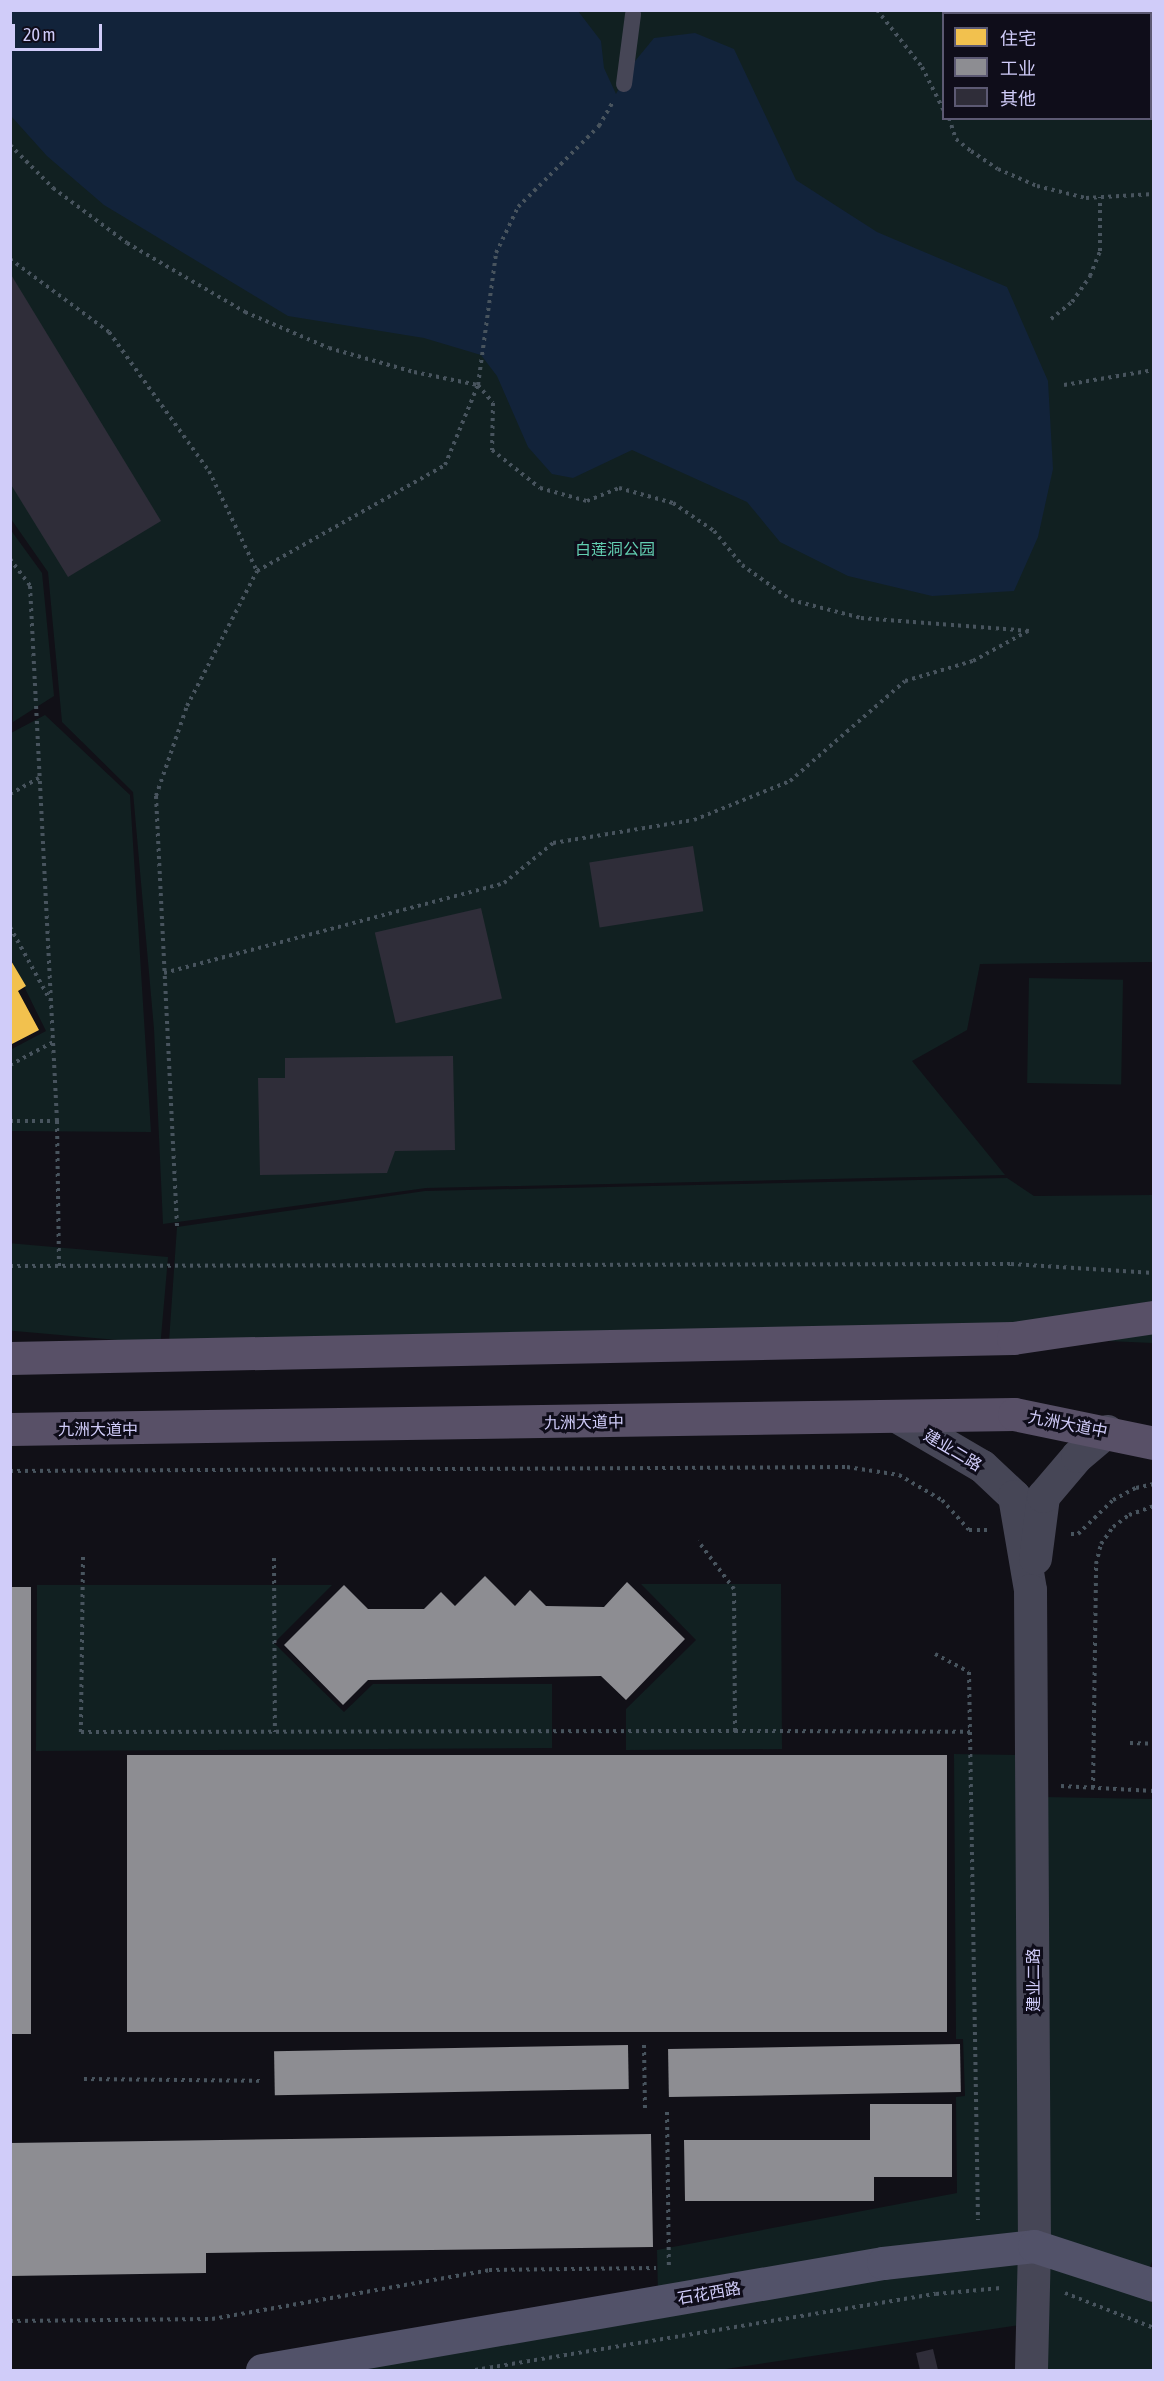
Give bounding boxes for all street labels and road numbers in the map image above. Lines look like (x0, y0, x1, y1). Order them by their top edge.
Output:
street label: 九洲大道中 (1027, 1407, 1109, 1441)
street label: 九洲大道中 (544, 1412, 624, 1432)
street label: 九洲大道中 (58, 1419, 138, 1439)
street label: 建业二路 (921, 1425, 985, 1475)
street label: 建业二路 (1023, 1948, 1043, 2012)
street label: 石花西路 (676, 2278, 742, 2308)

